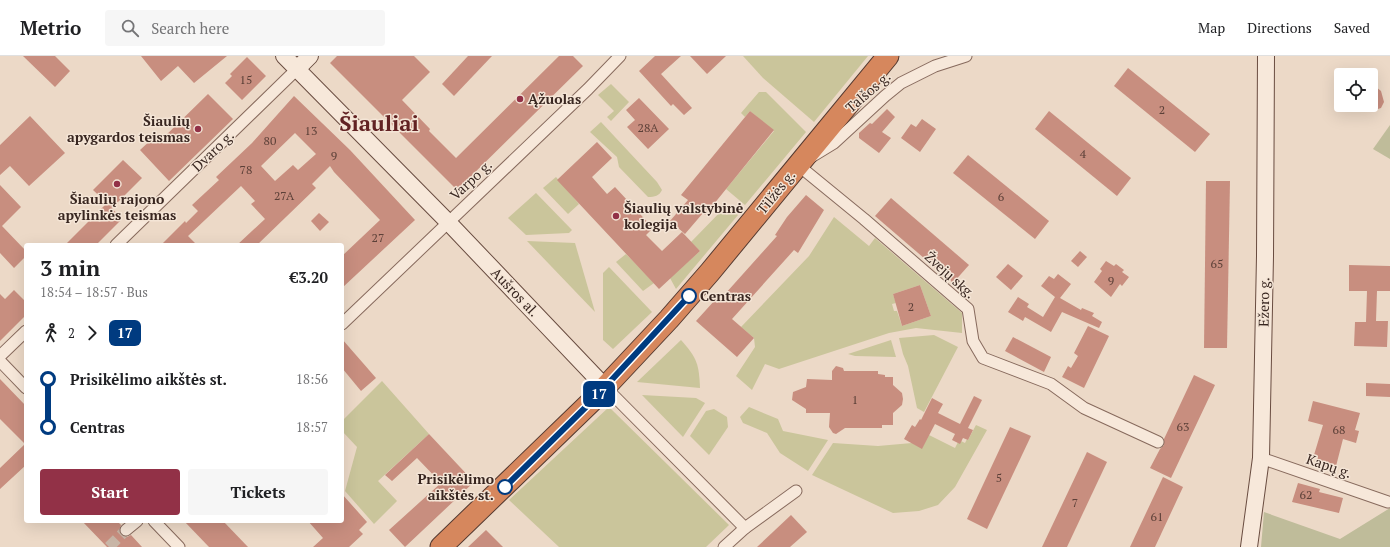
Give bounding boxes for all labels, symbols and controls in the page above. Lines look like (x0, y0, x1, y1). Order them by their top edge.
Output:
search box (105, 10, 385, 46)
text: Metrio (20, 15, 81, 40)
icon: search (119, 17, 141, 39)
text: Search here (151, 18, 229, 38)
text: Map (1198, 18, 1225, 37)
text: Directions (1247, 18, 1312, 37)
text: Saved (1334, 18, 1370, 37)
street label: Talšos g. (841, 67, 894, 117)
map controls (1334, 68, 1378, 112)
button: locate (1334, 68, 1378, 112)
house number: 15 (240, 72, 252, 87)
place label: Ąžuolas (528, 89, 581, 108)
marker: Ąžuolas (515, 94, 525, 104)
house number: 2 (1159, 102, 1165, 117)
district label: Šiauliai (339, 108, 419, 137)
place label: Šiaulių apygardos teismas (67, 111, 190, 146)
house number: 28A (638, 120, 659, 135)
house number: 13 (305, 123, 317, 138)
marker: Šiaulių apygardos teismas (193, 124, 203, 134)
street label: Dvaro g. (187, 126, 238, 175)
house number: 80 (264, 133, 276, 148)
house number: 4 (1080, 146, 1087, 161)
house number: 9 (331, 148, 337, 163)
street label: Varpo g. (445, 155, 496, 204)
house number: 78 (240, 162, 252, 177)
street label: Tilžės g. (752, 166, 799, 218)
marker: Šiaulių rajono apylinkės teismas (112, 179, 122, 189)
house number: 27A (274, 188, 295, 203)
place label: Šiaulių rajono apylinkės teismas (58, 189, 176, 224)
house number: 6 (998, 189, 1005, 204)
place label: Šiaulių valstybinė kolegija (624, 198, 744, 233)
marker: Šiaulių valstybinė kolegija (611, 211, 621, 221)
house number: 27 (372, 230, 384, 245)
street label: Žvejų skg. (921, 247, 980, 302)
text: 3 min (40, 253, 100, 282)
house number: 65 (1211, 256, 1223, 271)
street label: Aušros al. (487, 263, 544, 320)
text: €3.20 (290, 267, 328, 287)
house number: 9 (1108, 273, 1114, 288)
street label: Ežero g. (1254, 277, 1273, 327)
text: 18:54 – 18:57 · Bus (40, 283, 148, 301)
place label: Centras (700, 286, 751, 305)
marker: Centras (681, 288, 697, 304)
house number: 2 (908, 299, 914, 314)
icon: walk (40, 322, 62, 344)
icon: forward (81, 322, 103, 344)
text: 17 (117, 323, 133, 342)
text: 2 (68, 324, 75, 342)
text: Prisikėlimo aikštės st. (70, 369, 227, 389)
text: 18:56 (296, 370, 328, 388)
line badge: 17 (581, 381, 617, 407)
text: 17 (591, 384, 607, 403)
house number: 1 (852, 392, 858, 407)
text: Centras (70, 417, 125, 437)
text: 18:57 (296, 418, 328, 436)
house number: 63 (1177, 419, 1189, 434)
house number: 68 (1333, 422, 1345, 437)
street label: Kapų g. (1304, 449, 1354, 482)
button: Start (40, 469, 180, 515)
button: Tickets (188, 469, 328, 515)
place label: Prisikėlimo aikštės st. (417, 469, 494, 504)
house number: 5 (996, 470, 1002, 485)
marker: Prisikėlimo aikštės st. (497, 479, 513, 495)
house number: 62 (1300, 487, 1312, 502)
house number: 7 (1072, 495, 1078, 510)
house number: 61 (1151, 509, 1163, 524)

